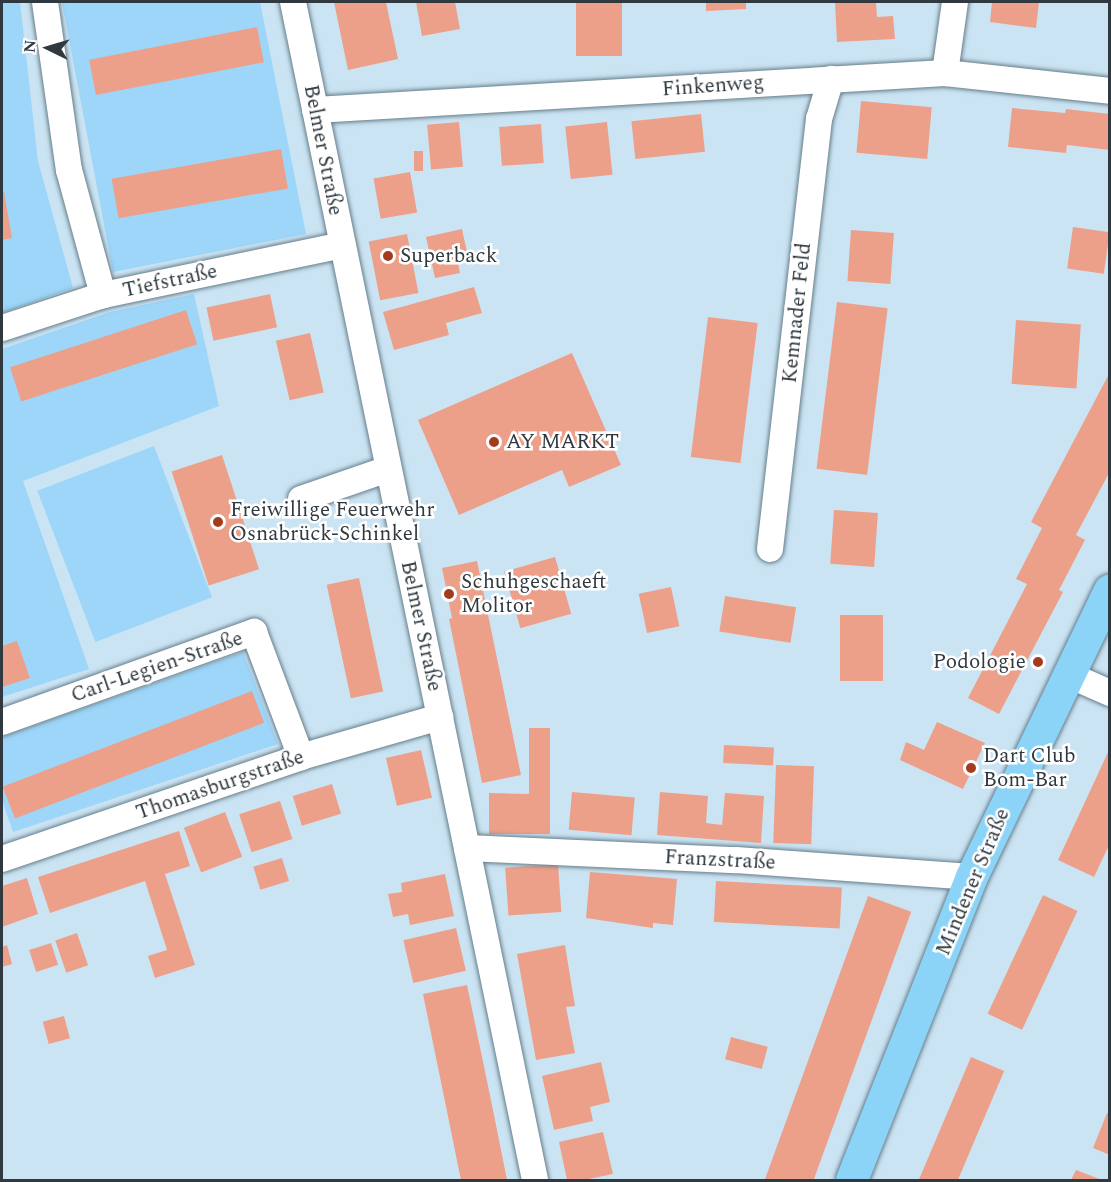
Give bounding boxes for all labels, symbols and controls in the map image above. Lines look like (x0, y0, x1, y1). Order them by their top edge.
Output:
north arrow (18, 18, 78, 78)
text: N (18, 39, 43, 54)
street label: Finkenweg (661, 70, 765, 102)
street label: Belmer Straße (298, 82, 348, 218)
street label: Kemnader Feld (777, 242, 817, 384)
place label: Superback (400, 243, 497, 269)
marker: Superback (381, 249, 395, 263)
street label: Tiefstraße (120, 259, 220, 303)
place label: AY MARKT (506, 429, 619, 455)
marker: AY MARKT (487, 435, 501, 449)
place label: Freiwillige Feuerwehr Osnabrück-Schinkel (230, 497, 435, 547)
marker: Freiwillige Feuerwehr Osnabrück-Schinkel (211, 515, 225, 529)
street label: Belmer Straße (395, 558, 447, 694)
place label: Schuhgeschaeft Molitor (461, 569, 606, 619)
marker: Schuhgeschaeft Molitor (442, 587, 456, 601)
street label: Carl-Legien-Straße (68, 626, 246, 708)
place label: Podologie (933, 649, 1026, 675)
marker: Podologie (1031, 655, 1045, 669)
place label: Dart Club Bom-Bar (983, 743, 1076, 793)
street label: Thomasburgstraße (133, 744, 307, 826)
marker: Dart Club Bom-Bar (964, 761, 978, 775)
street label: Mindener Straße (931, 805, 1015, 959)
street label: Franzstraße (664, 845, 776, 875)

